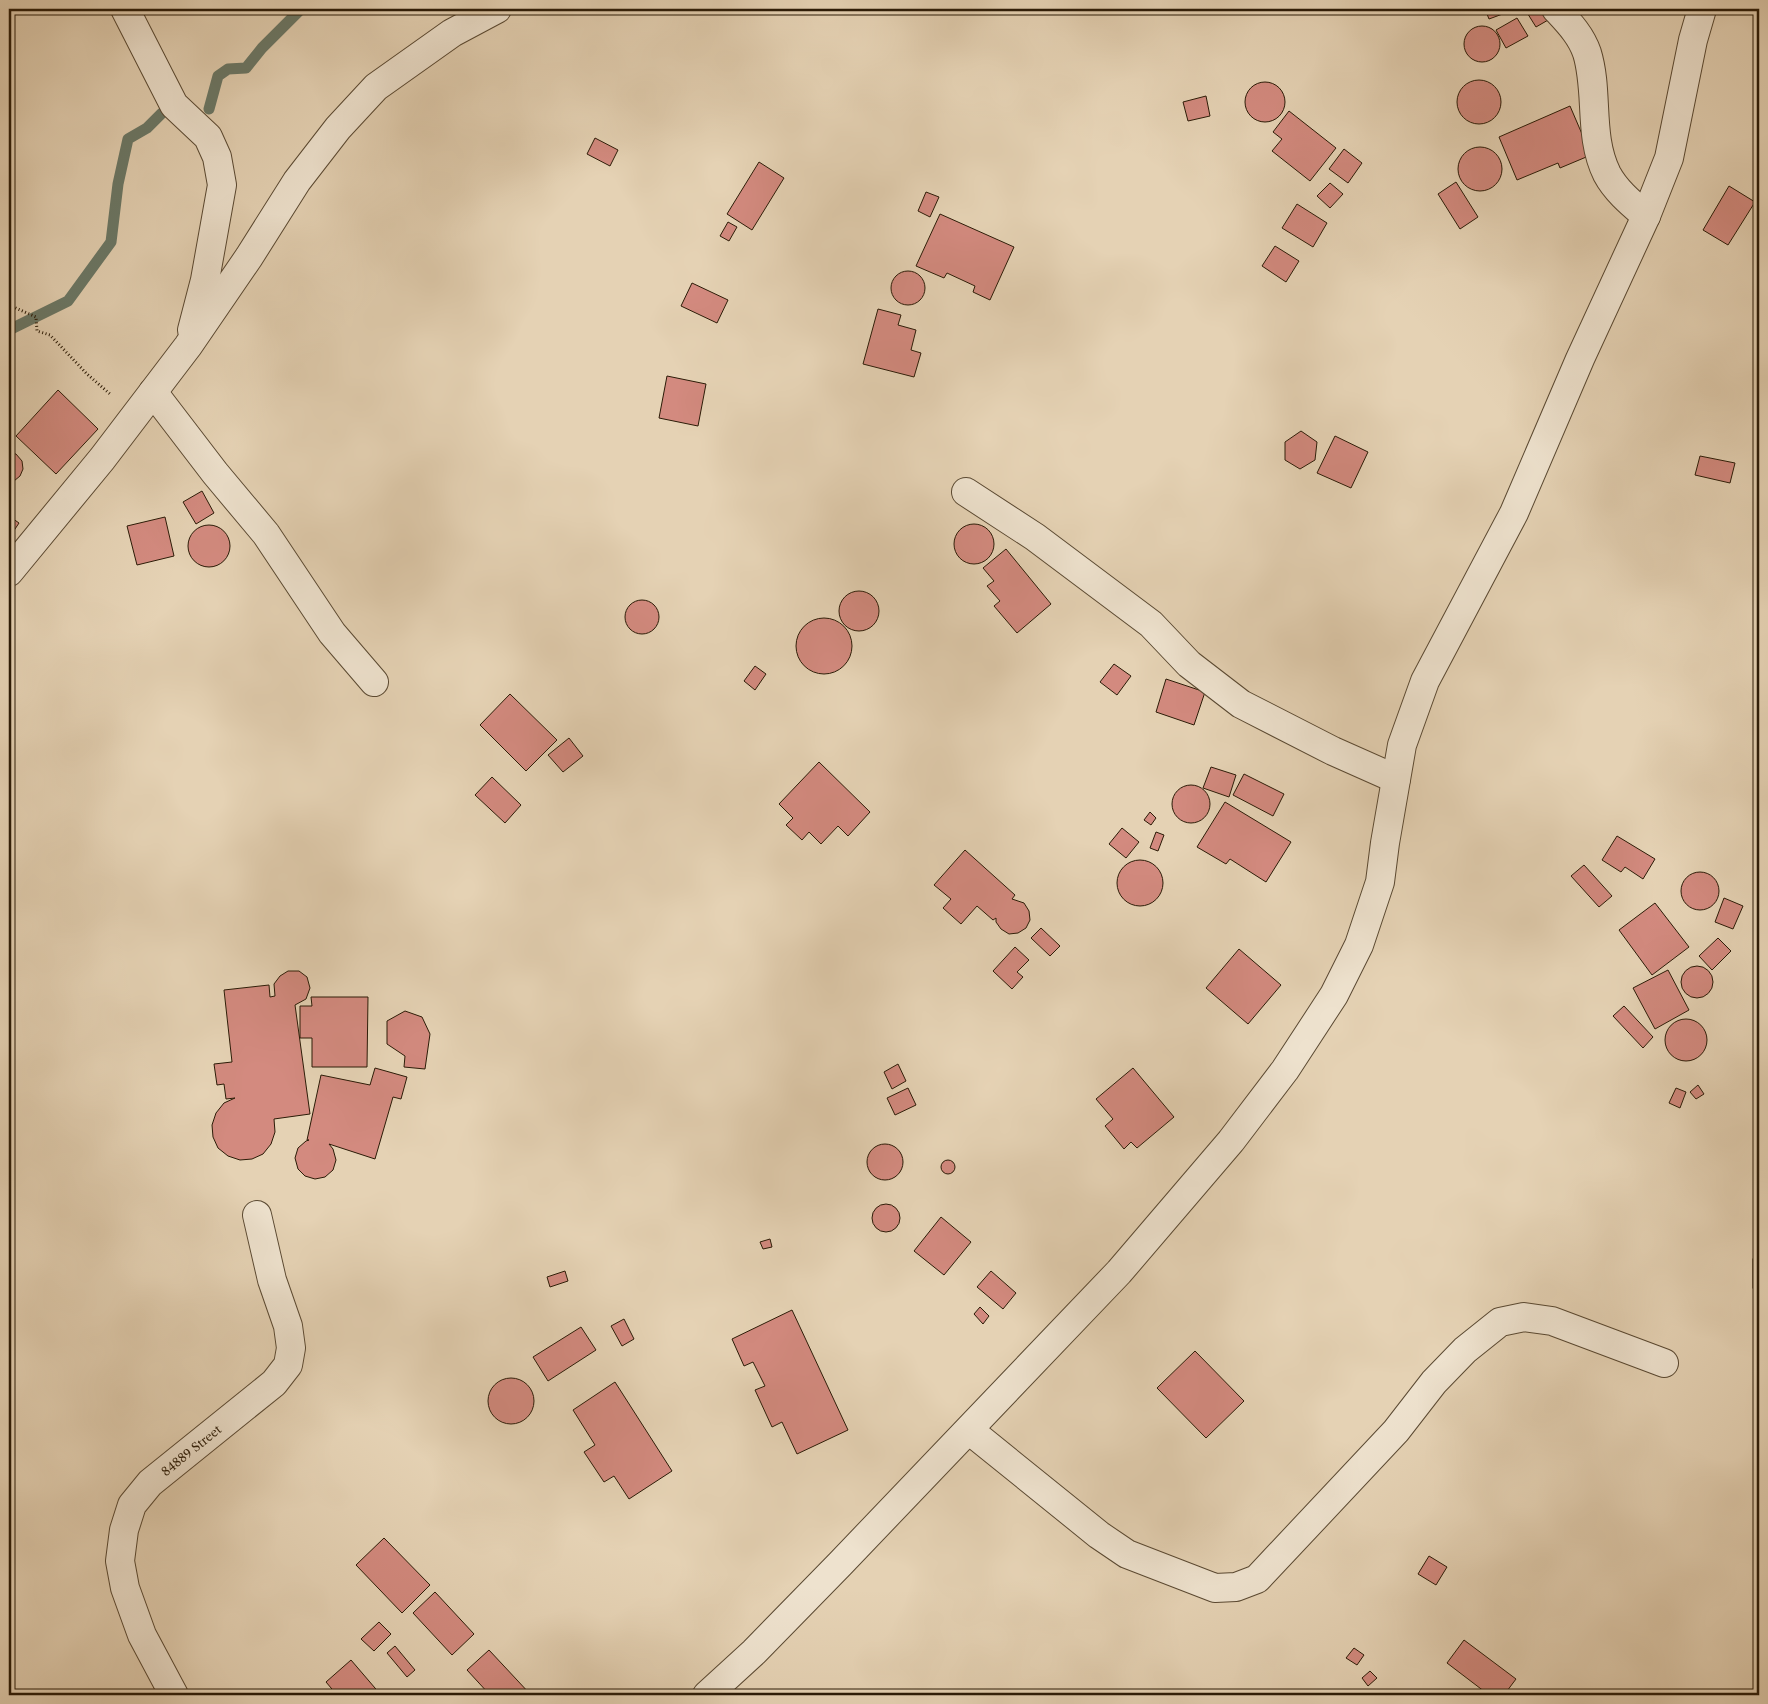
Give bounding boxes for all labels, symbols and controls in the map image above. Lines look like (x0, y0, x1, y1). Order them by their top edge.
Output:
street label: 84889 Street (158, 1421, 225, 1479)

